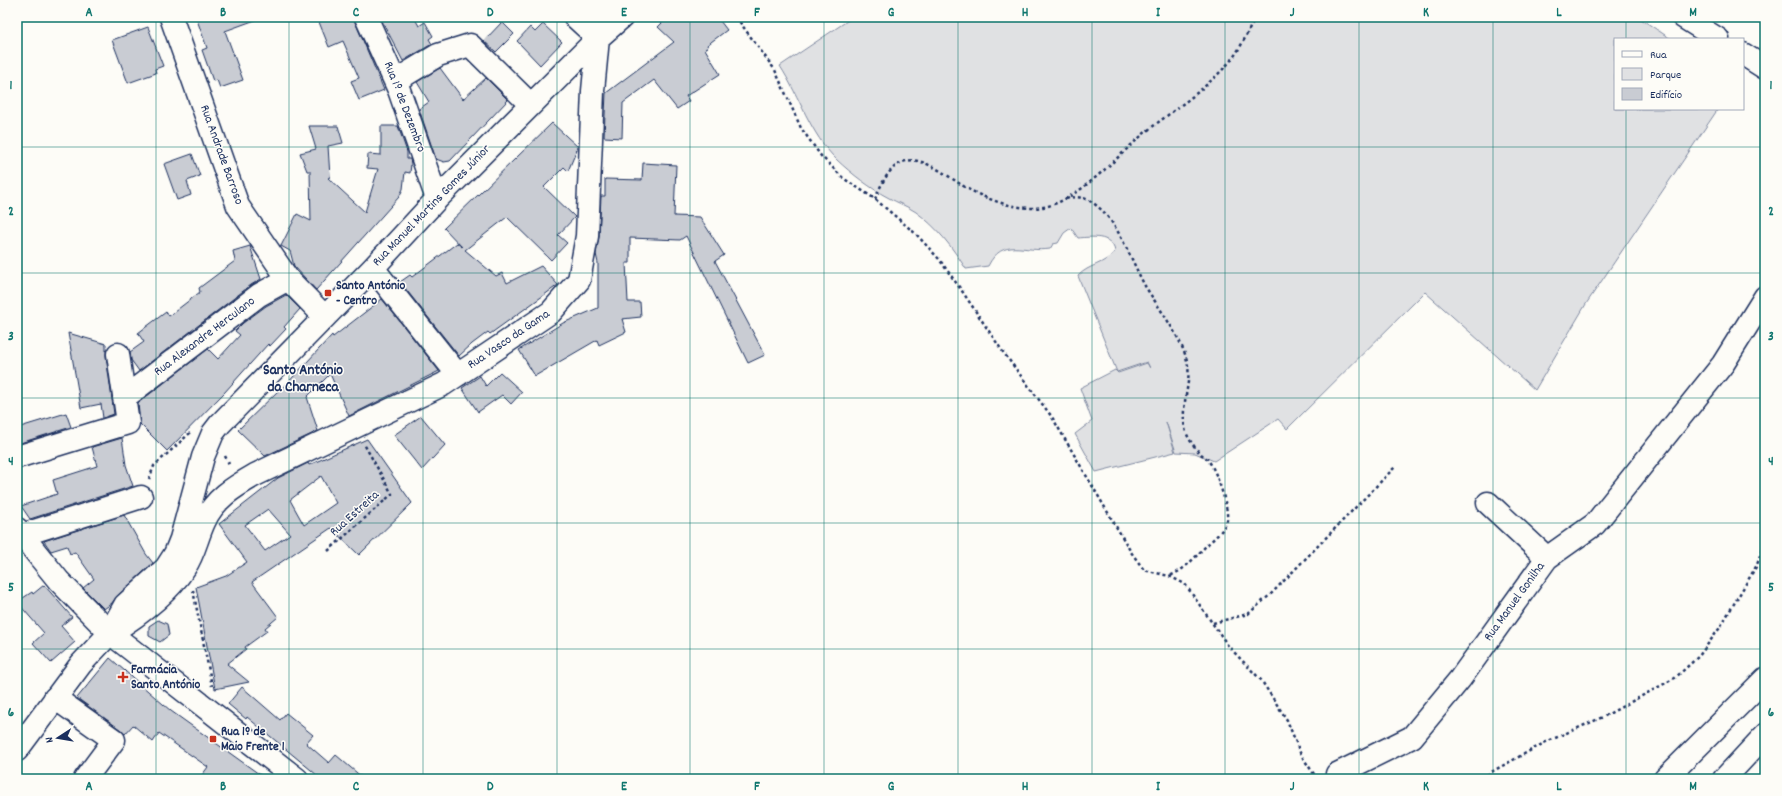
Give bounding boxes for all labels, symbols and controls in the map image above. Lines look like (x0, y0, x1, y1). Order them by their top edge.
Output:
text: A (85, 4, 93, 23)
text: B (220, 4, 226, 23)
text: C (353, 4, 360, 23)
text: D (487, 4, 494, 23)
text: E (621, 4, 628, 23)
text: F (754, 4, 760, 23)
text: G (888, 4, 895, 23)
text: H (1022, 4, 1029, 23)
text: I (1156, 4, 1161, 23)
text: J (1290, 4, 1295, 23)
text: K (1423, 4, 1429, 23)
text: L (1556, 4, 1562, 23)
text: M (1689, 4, 1697, 23)
legend (1614, 38, 1744, 110)
text: Rua (1650, 47, 1667, 64)
street label: Rua 1º de Dezembro (378, 59, 430, 155)
text: Parque (1650, 67, 1681, 84)
text: 1 (10, 77, 13, 96)
text: 1 (1770, 77, 1773, 96)
text: Edifício (1650, 87, 1682, 104)
street label: Rua Andrade Barroso (194, 102, 248, 208)
street label: Rua Manuel Martins Gomes Júnior (369, 141, 496, 271)
text: 2 (8, 203, 14, 222)
text: 2 (1768, 203, 1774, 222)
place label: Santo António - Centro (336, 277, 405, 311)
marker: Santo António - Centro (323, 288, 333, 298)
street label: Rua Alexandre Herculano (150, 292, 260, 381)
street label: Rua Vasco da Gama (464, 305, 555, 375)
text: 3 (8, 328, 14, 347)
text: 3 (1768, 328, 1774, 347)
district label: Santo António da Charneca (263, 360, 343, 399)
text: 4 (8, 453, 14, 472)
text: 4 (1768, 453, 1774, 472)
street label: Rua Estreita (326, 486, 385, 541)
street label: Rua Manuel Gonilha (1480, 558, 1551, 646)
text: 5 (8, 579, 14, 598)
text: 5 (1768, 579, 1774, 598)
place label: Farmácia Santo António (131, 661, 200, 695)
marker: Farmácia Santo António (118, 672, 128, 682)
text: 6 (8, 704, 15, 723)
text: 6 (1768, 704, 1775, 723)
north arrow (38, 718, 78, 758)
place label: Rua 1º de Maio Frente 1 (221, 723, 285, 757)
marker: Rua 1º de Maio Frente 1 (208, 734, 218, 744)
text: N (42, 735, 59, 744)
text: A (85, 778, 93, 796)
text: B (220, 778, 226, 796)
text: C (353, 778, 360, 796)
text: D (487, 778, 494, 796)
text: E (621, 778, 628, 796)
text: F (754, 778, 760, 796)
text: G (888, 778, 895, 796)
text: H (1022, 778, 1029, 796)
text: I (1156, 778, 1161, 796)
text: J (1290, 778, 1295, 796)
text: K (1423, 778, 1429, 796)
text: L (1556, 778, 1562, 796)
text: M (1689, 778, 1697, 796)

